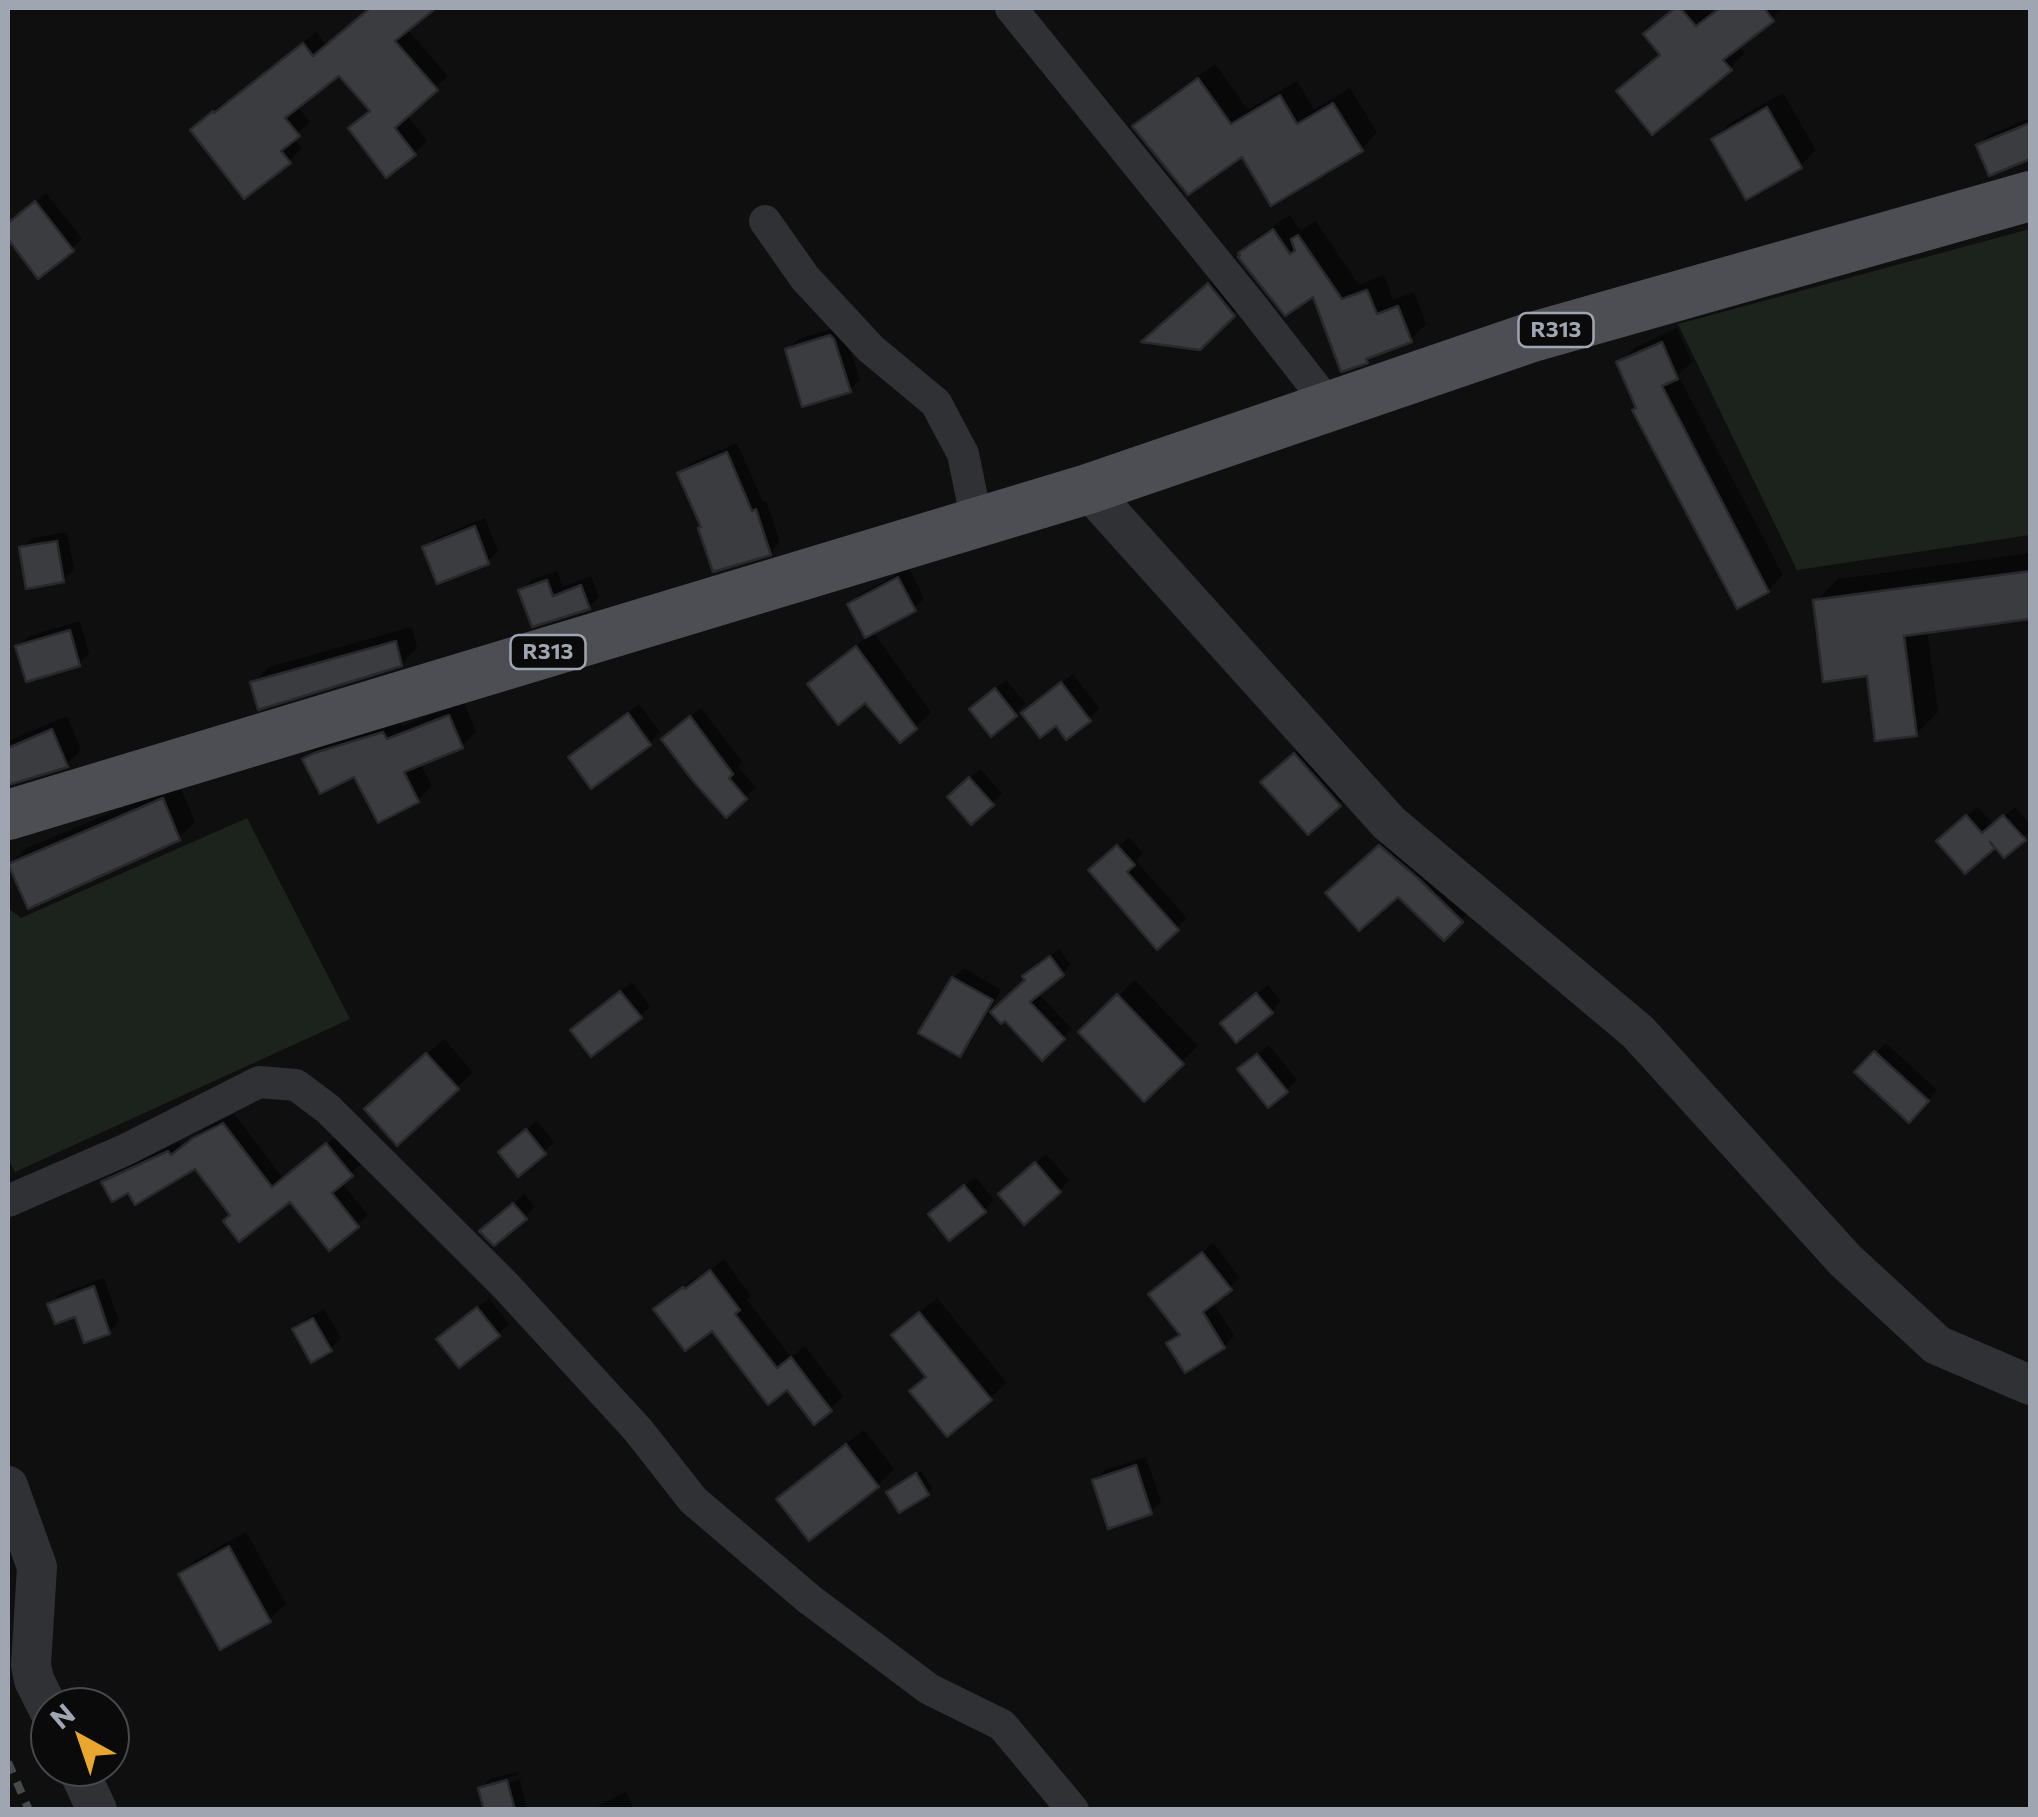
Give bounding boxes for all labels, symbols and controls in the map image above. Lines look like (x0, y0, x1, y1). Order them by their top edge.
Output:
road number: R313 (1518, 313, 1594, 347)
road number: R313 (510, 635, 586, 669)
north arrow (30, 1687, 130, 1787)
text: N (43, 1696, 81, 1735)

